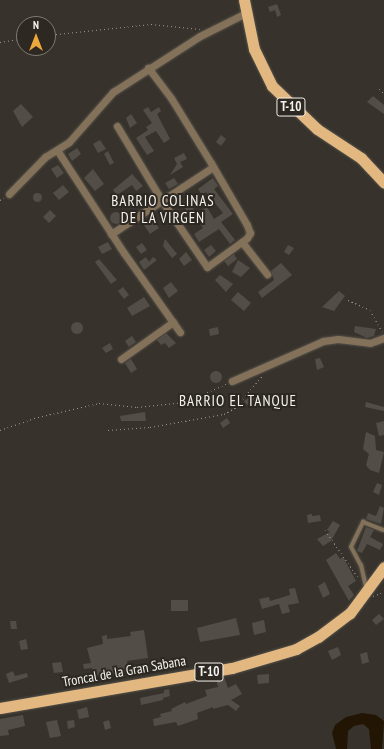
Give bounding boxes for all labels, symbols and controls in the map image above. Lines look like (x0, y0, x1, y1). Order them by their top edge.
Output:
north arrow (16, 16, 56, 56)
text: N (33, 18, 39, 32)
road number: T-10 (276, 96, 306, 118)
district label: BARRIO COLINAS DE LA VIRGEN (111, 191, 215, 226)
district label: BARRIO EL TANQUE (179, 392, 297, 410)
street label: Troncal de la Gran Sabana (61, 652, 187, 690)
road number: T-10 (194, 661, 224, 683)

